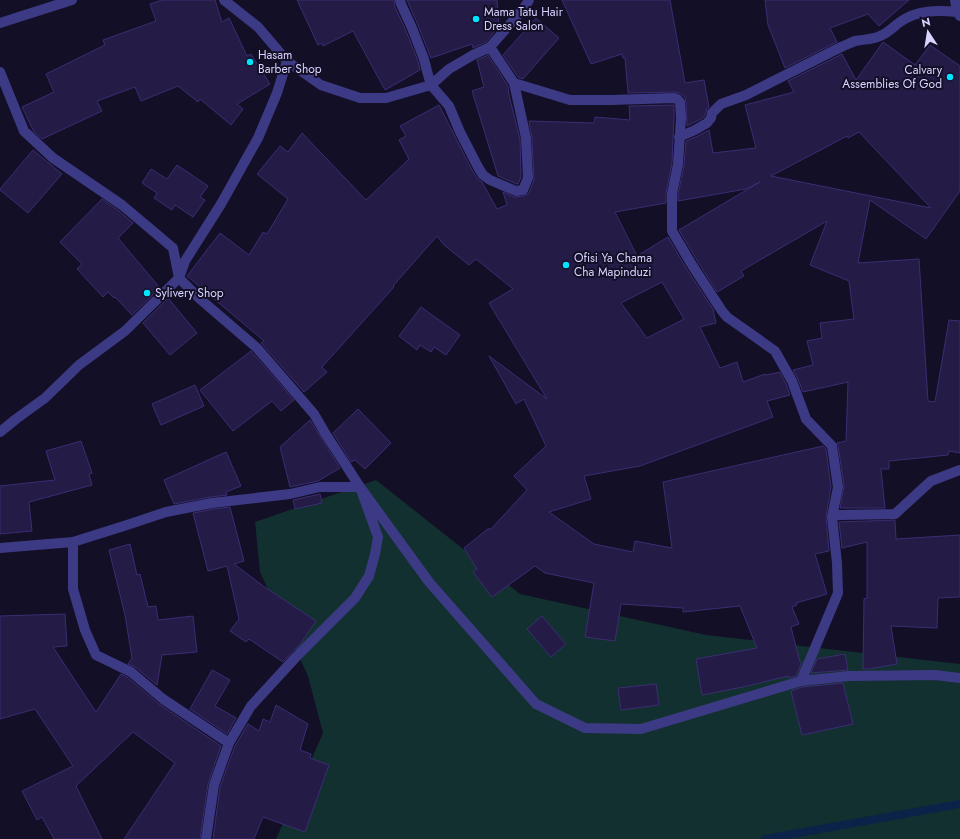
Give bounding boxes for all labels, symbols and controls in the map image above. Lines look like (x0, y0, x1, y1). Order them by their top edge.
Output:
place label: Mama Tatu Hair Dress Salon (484, 3, 564, 35)
north arrow (908, 12, 948, 52)
text: N (920, 13, 932, 31)
marker: Mama Tatu Hair Dress Salon (471, 14, 481, 24)
place label: Hasam Barber Shop (258, 46, 322, 78)
marker: Hasam Barber Shop (245, 57, 255, 67)
place label: Calvary Assemblies Of God (842, 61, 943, 93)
marker: Calvary Assemblies Of God (945, 72, 955, 82)
place label: Ofisi Ya Chama Cha Mapinduzi (574, 249, 652, 281)
marker: Ofisi Ya Chama Cha Mapinduzi (561, 260, 571, 270)
place label: Sylivery Shop (155, 284, 224, 302)
marker: Sylivery Shop (142, 288, 152, 298)

